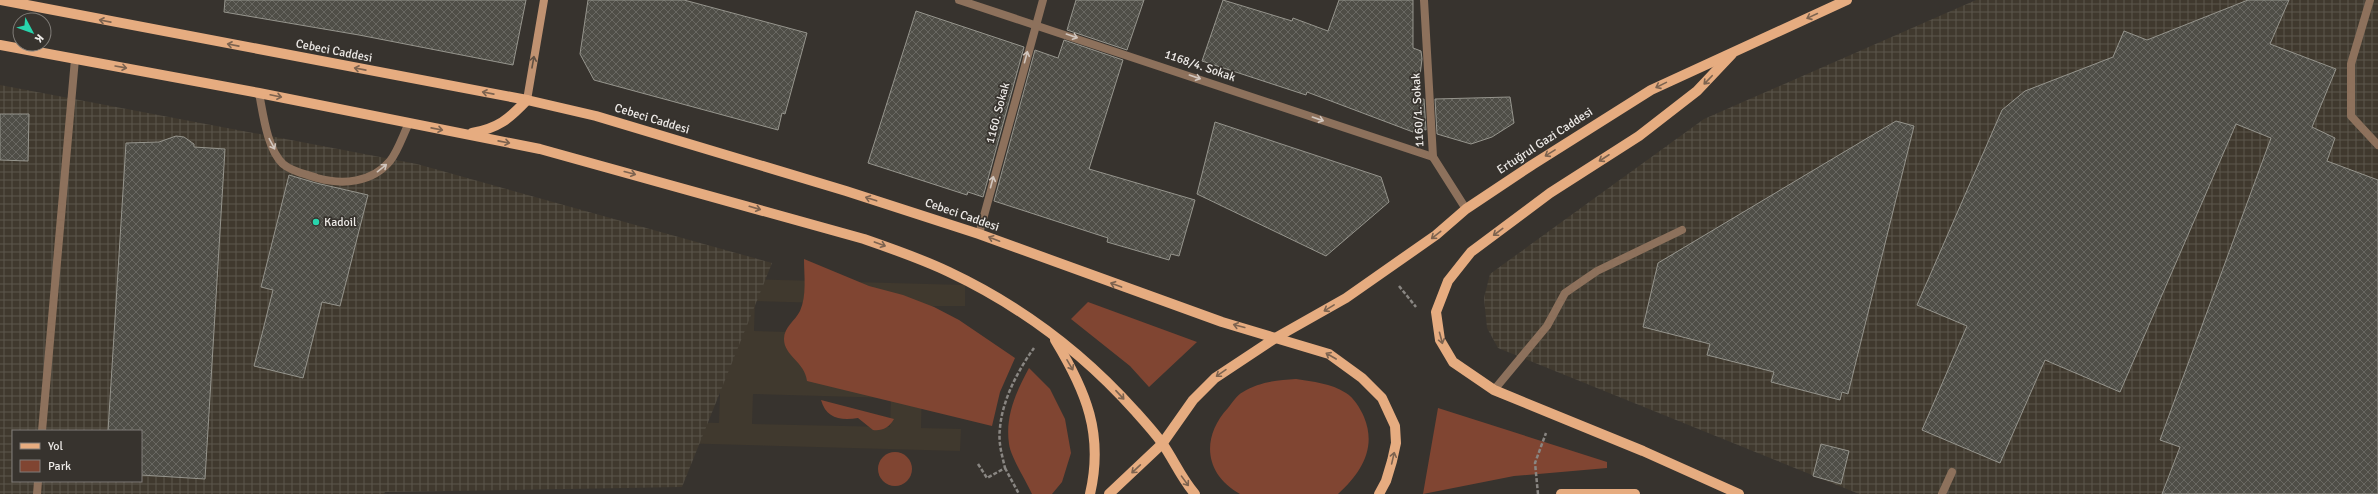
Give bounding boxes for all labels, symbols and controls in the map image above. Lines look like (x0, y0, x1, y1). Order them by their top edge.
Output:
north arrow (12, 12, 52, 52)
one-way arrow (1806, 13, 1818, 20)
one-way arrow (99, 17, 112, 25)
text: K (32, 31, 46, 45)
one-way arrow (1065, 33, 1078, 40)
street label: Cebeci Caddesi (294, 36, 374, 66)
one-way arrow (227, 41, 240, 49)
street label: 1168/4. Sokak (1162, 47, 1238, 85)
one-way arrow (1023, 51, 1030, 64)
one-way arrow (529, 56, 537, 69)
one-way arrow (114, 63, 127, 71)
one-way arrow (354, 65, 367, 73)
street label: 1160/1. Sokak (1409, 73, 1427, 147)
one-way arrow (1189, 74, 1201, 82)
one-way arrow (1703, 75, 1713, 85)
street label: 1160. Sokak (983, 81, 1013, 145)
one-way arrow (1656, 82, 1668, 89)
one-way arrow (482, 89, 495, 97)
one-way arrow (269, 92, 282, 100)
street label: Cebeci Caddesi (613, 100, 691, 138)
street label: Ertuğrul Gazi Caddesi (1494, 104, 1596, 178)
one-way arrow (1312, 115, 1324, 123)
one-way arrow (431, 125, 444, 133)
one-way arrow (268, 137, 276, 149)
one-way arrow (497, 138, 510, 146)
one-way arrow (1545, 148, 1556, 157)
one-way arrow (1598, 154, 1610, 162)
one-way arrow (377, 163, 388, 172)
one-way arrow (623, 170, 636, 177)
one-way arrow (989, 176, 997, 189)
one-way arrow (865, 195, 878, 202)
street label: Cebeci Caddesi (923, 195, 1001, 235)
one-way arrow (748, 205, 761, 212)
place label: Kadoil (324, 215, 357, 230)
marker: Kadoil (311, 217, 321, 227)
one-way arrow (1492, 227, 1503, 236)
one-way arrow (1431, 230, 1442, 239)
one-way arrow (989, 235, 1001, 243)
one-way arrow (873, 241, 885, 249)
one-way arrow (1111, 280, 1123, 288)
one-way arrow (1323, 304, 1335, 312)
one-way arrow (1233, 322, 1246, 330)
one-way arrow (1437, 331, 1445, 344)
one-way arrow (1325, 351, 1337, 359)
one-way arrow (1066, 359, 1074, 371)
one-way arrow (1216, 369, 1227, 377)
one-way arrow (1115, 390, 1125, 400)
legend (12, 430, 142, 482)
text: Yol (48, 439, 64, 454)
one-way arrow (1389, 452, 1397, 465)
text: Park (48, 459, 71, 474)
one-way arrow (1131, 464, 1141, 473)
one-way arrow (1181, 476, 1189, 487)

